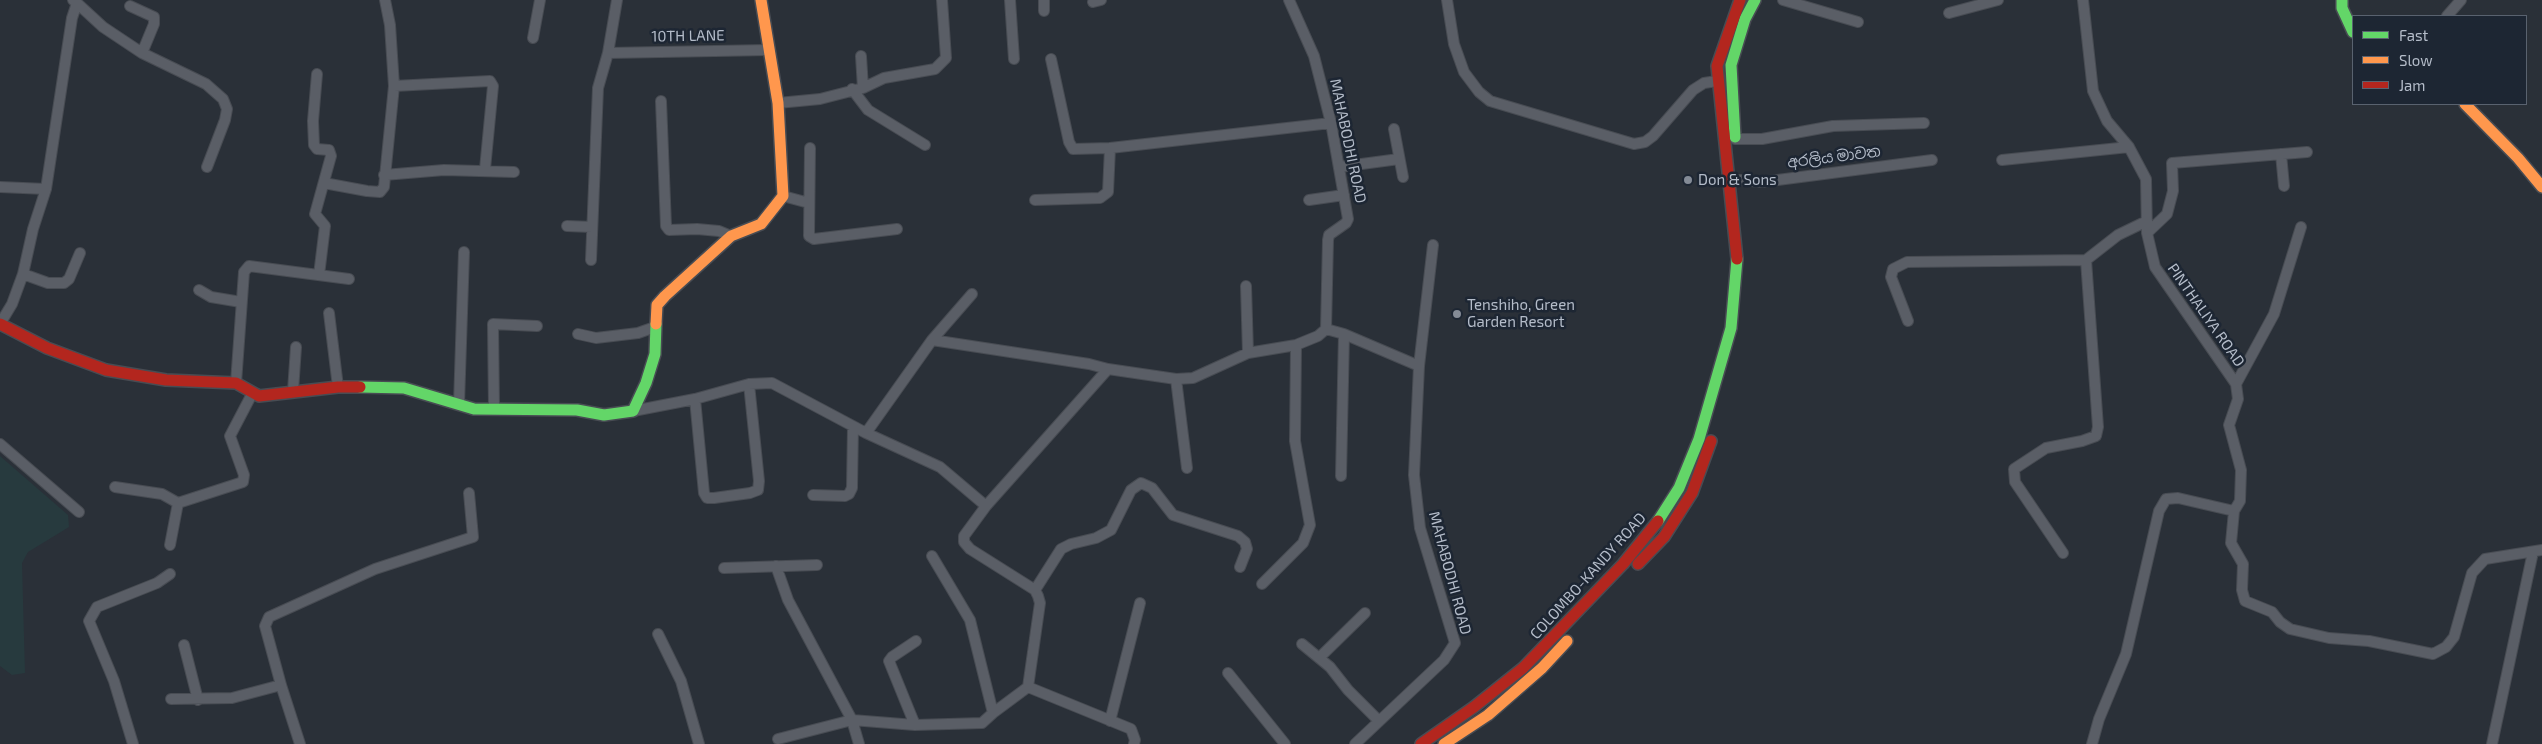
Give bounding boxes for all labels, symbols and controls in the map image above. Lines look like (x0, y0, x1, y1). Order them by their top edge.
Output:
legend (2352, 15, 2527, 105)
street label: 10TH LANE (651, 26, 725, 46)
text: Fast (2399, 26, 2428, 44)
text: Slow (2399, 51, 2433, 69)
text: Jam (2399, 76, 2425, 94)
street label: MAHABODHI ROAD (1326, 77, 1370, 205)
street label: අරලිය මාවත (1786, 142, 1882, 172)
place label: Don & Sons (1698, 171, 1777, 189)
marker: Don & Sons (1682, 174, 1694, 186)
street label: PINTHALIYA ROAD (2164, 260, 2248, 370)
place label: Tenshiho, Green Garden Resort (1467, 296, 1575, 331)
marker: Tenshiho, Green Garden Resort (1451, 308, 1463, 320)
street label: MAHABODHI ROAD (1425, 509, 1475, 637)
street label: COLOMBO-KANDY ROAD (1526, 509, 1650, 643)

